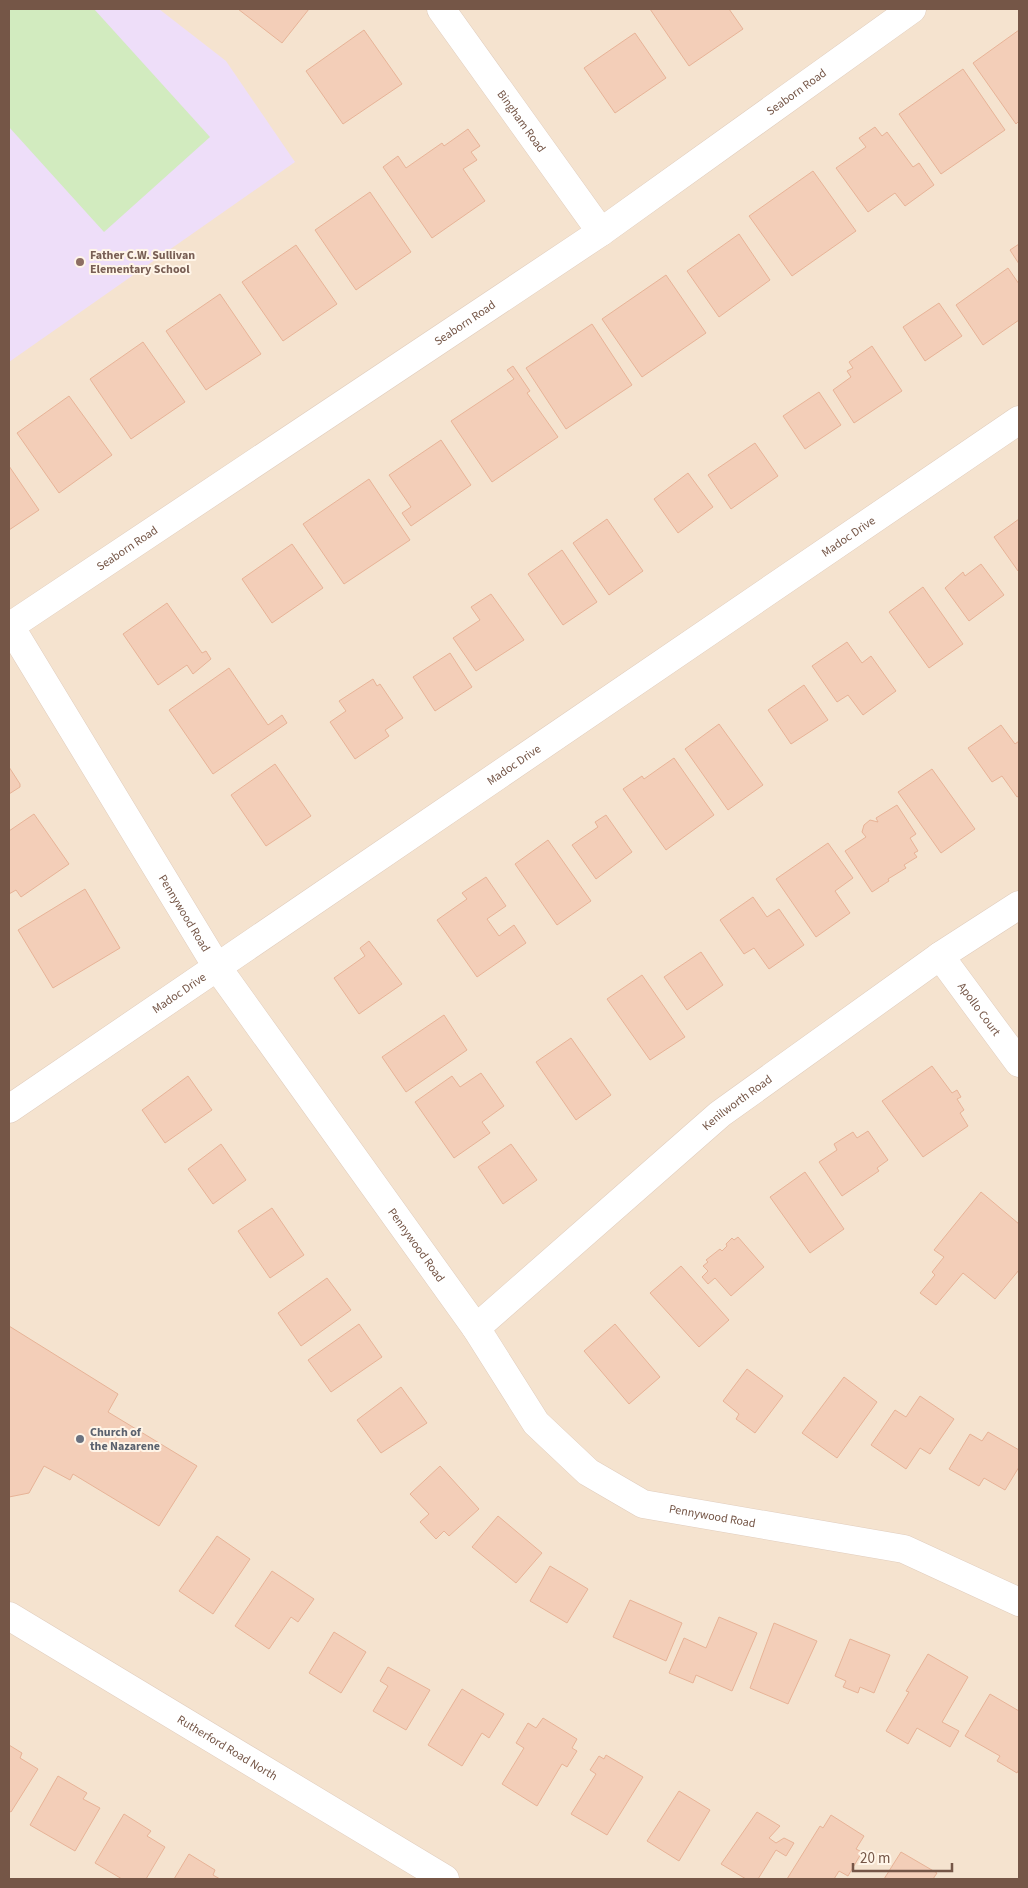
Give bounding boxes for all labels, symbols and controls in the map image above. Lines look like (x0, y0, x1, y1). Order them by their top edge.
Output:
street label: Seaborn Road (763, 65, 830, 120)
street label: Bingham Road (493, 87, 549, 156)
place label: Father C.W. Sullivan Elementary School (90, 247, 195, 278)
marker: Father C.W. Sullivan Elementary School (74, 256, 86, 268)
street label: Seaborn Road (431, 297, 499, 350)
street label: Madoc Drive (818, 512, 879, 561)
street label: Seaborn Road (93, 522, 161, 575)
street label: Madoc Drive (484, 741, 544, 790)
street label: Pennywood Road (154, 872, 214, 955)
street label: Madoc Drive (149, 969, 210, 1018)
street label: Apollo Court (953, 979, 1004, 1040)
street label: Kenilworth Road (699, 1071, 776, 1135)
street label: Pennywood Road (384, 1205, 448, 1286)
place label: Church of the Nazarene (90, 1424, 160, 1455)
marker: Church of the Nazarene (74, 1433, 86, 1445)
street label: Pennywood Road (668, 1501, 757, 1532)
street label: Rutherford Road North (174, 1711, 280, 1785)
scale bar (853, 1840, 952, 1872)
text: 20 m (860, 1848, 890, 1869)

